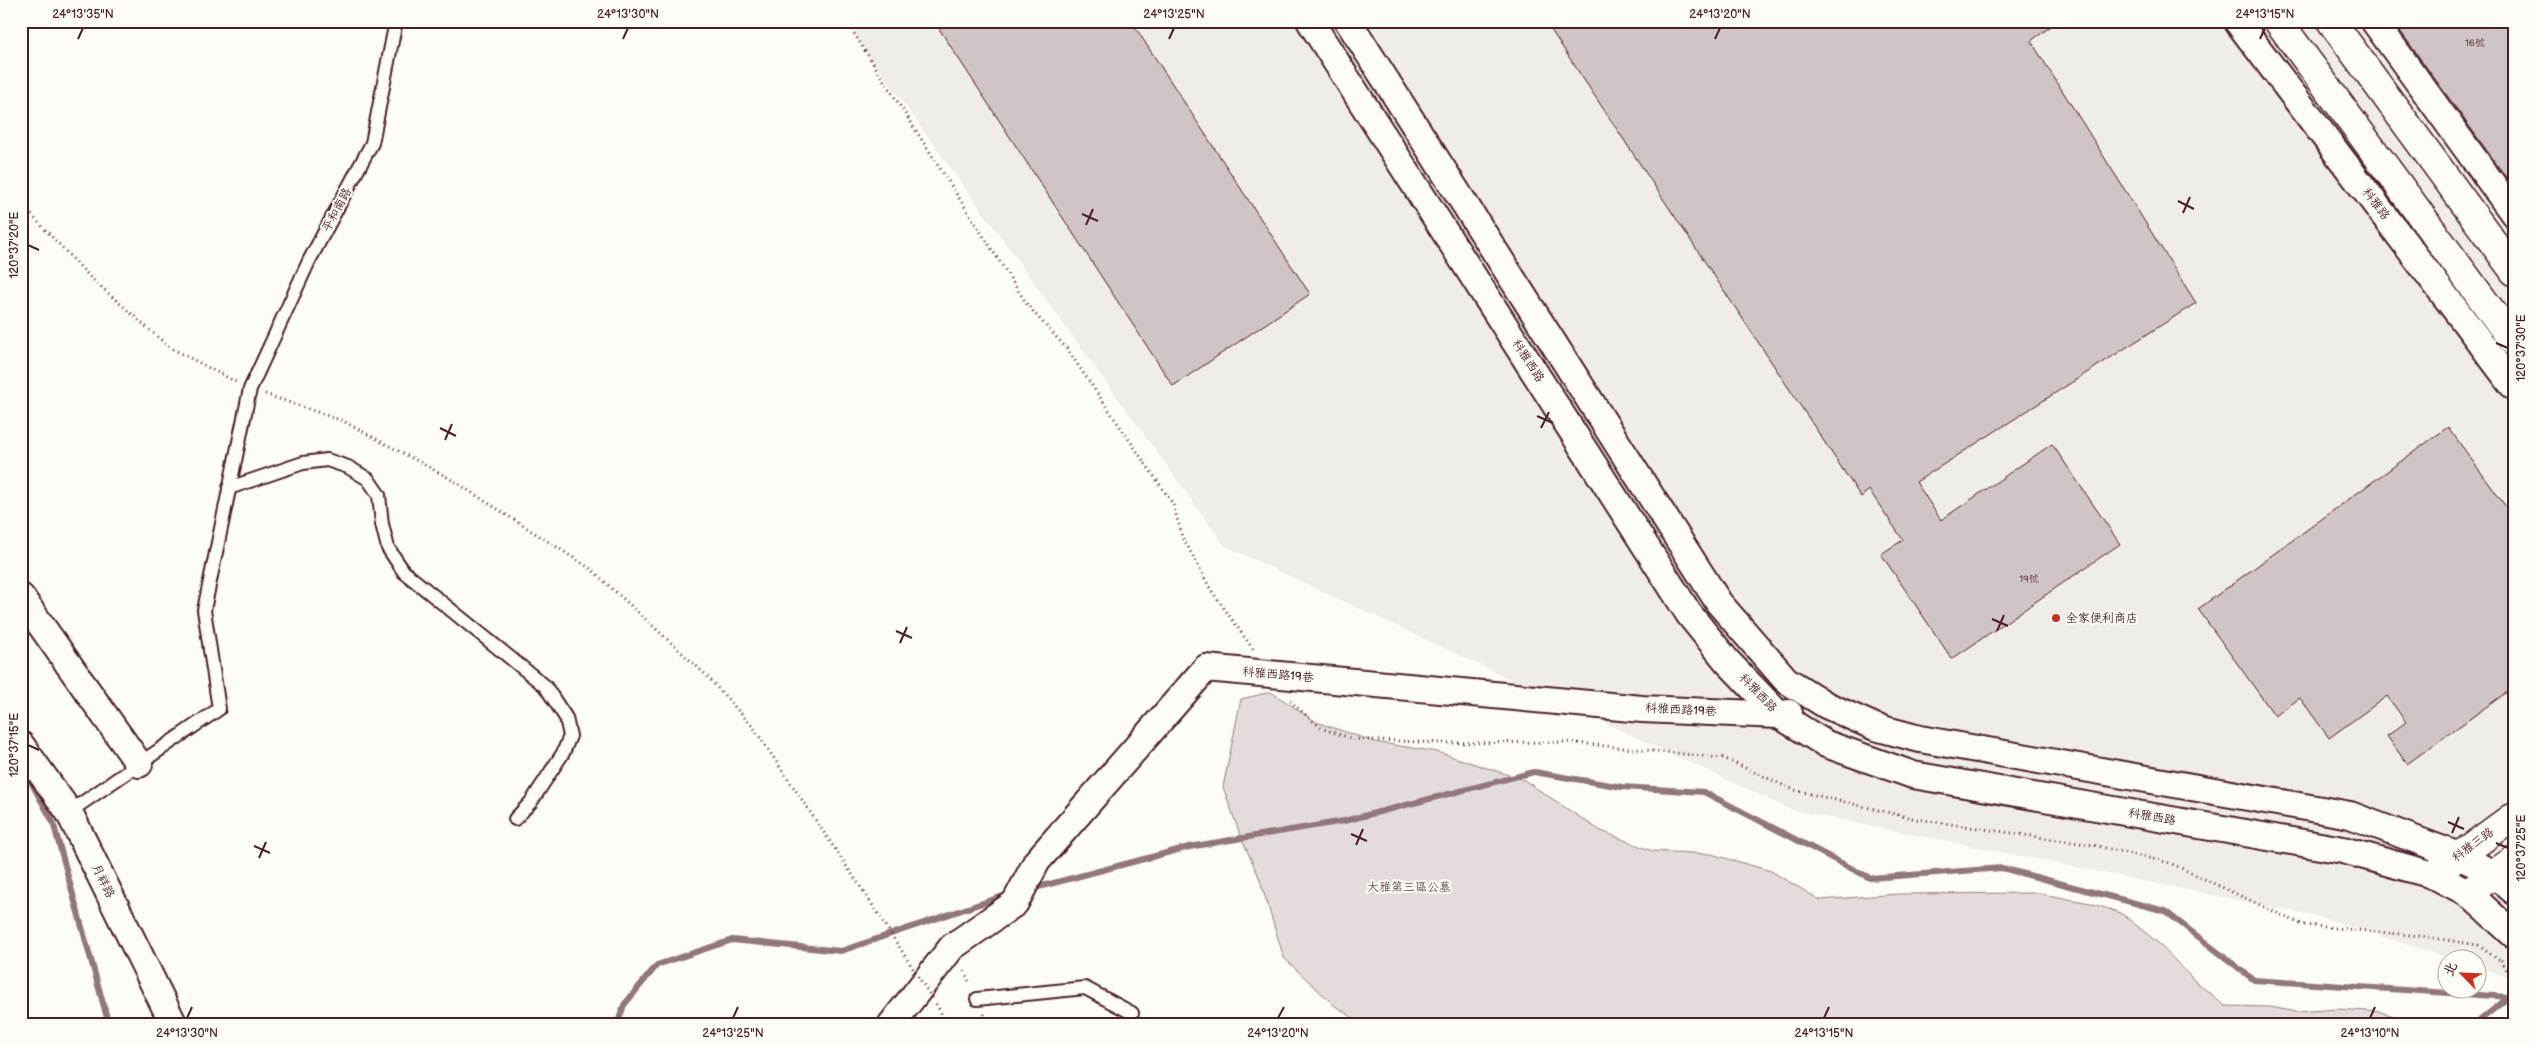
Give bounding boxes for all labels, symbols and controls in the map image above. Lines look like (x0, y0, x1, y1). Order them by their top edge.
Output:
text: 24°13'35"N (52, 7, 114, 22)
text: 24°13'30"N (597, 7, 659, 22)
text: 24°13'25"N (1143, 7, 1205, 22)
text: 24°13'20"N (1689, 7, 1751, 22)
text: 24°13'15"N (2235, 7, 2295, 22)
house number: 16號 (2465, 37, 2485, 49)
street label: 平和南路 (319, 185, 355, 235)
street label: 科雅路 (2359, 185, 2393, 223)
text: 120°37'20"E (7, 212, 22, 278)
text: 120°37'30"E (2514, 314, 2529, 382)
street label: 科雅西路 (1509, 337, 1547, 385)
house number: 19號 (2019, 573, 2039, 585)
place label: 全家便利商店 (2066, 611, 2138, 626)
marker: 全家便利商店 (2050, 612, 2062, 624)
street label: 科雅西路19巷 (1242, 664, 1314, 686)
street label: 科雅西路 (1736, 671, 1780, 715)
street label: 科雅西路19巷 (1645, 701, 1717, 719)
text: 120°37'15"E (7, 713, 22, 777)
street label: 科雅西路 (2127, 805, 2177, 829)
text: 120°37'25"E (2514, 815, 2529, 881)
street label: 科雅三路 (2449, 825, 2497, 865)
street label: 月祥路 (88, 862, 118, 900)
park label: 大雅第三區公墓 (1367, 880, 1451, 895)
north arrow (2438, 948, 2488, 998)
text: 北 (2440, 959, 2461, 979)
text: 24°13'30"N (156, 1026, 218, 1041)
text: 24°13'25"N (702, 1026, 764, 1041)
text: 24°13'20"N (1247, 1026, 1309, 1041)
text: 24°13'15"N (1794, 1026, 1854, 1041)
text: 24°13'10"N (2340, 1026, 2400, 1041)

